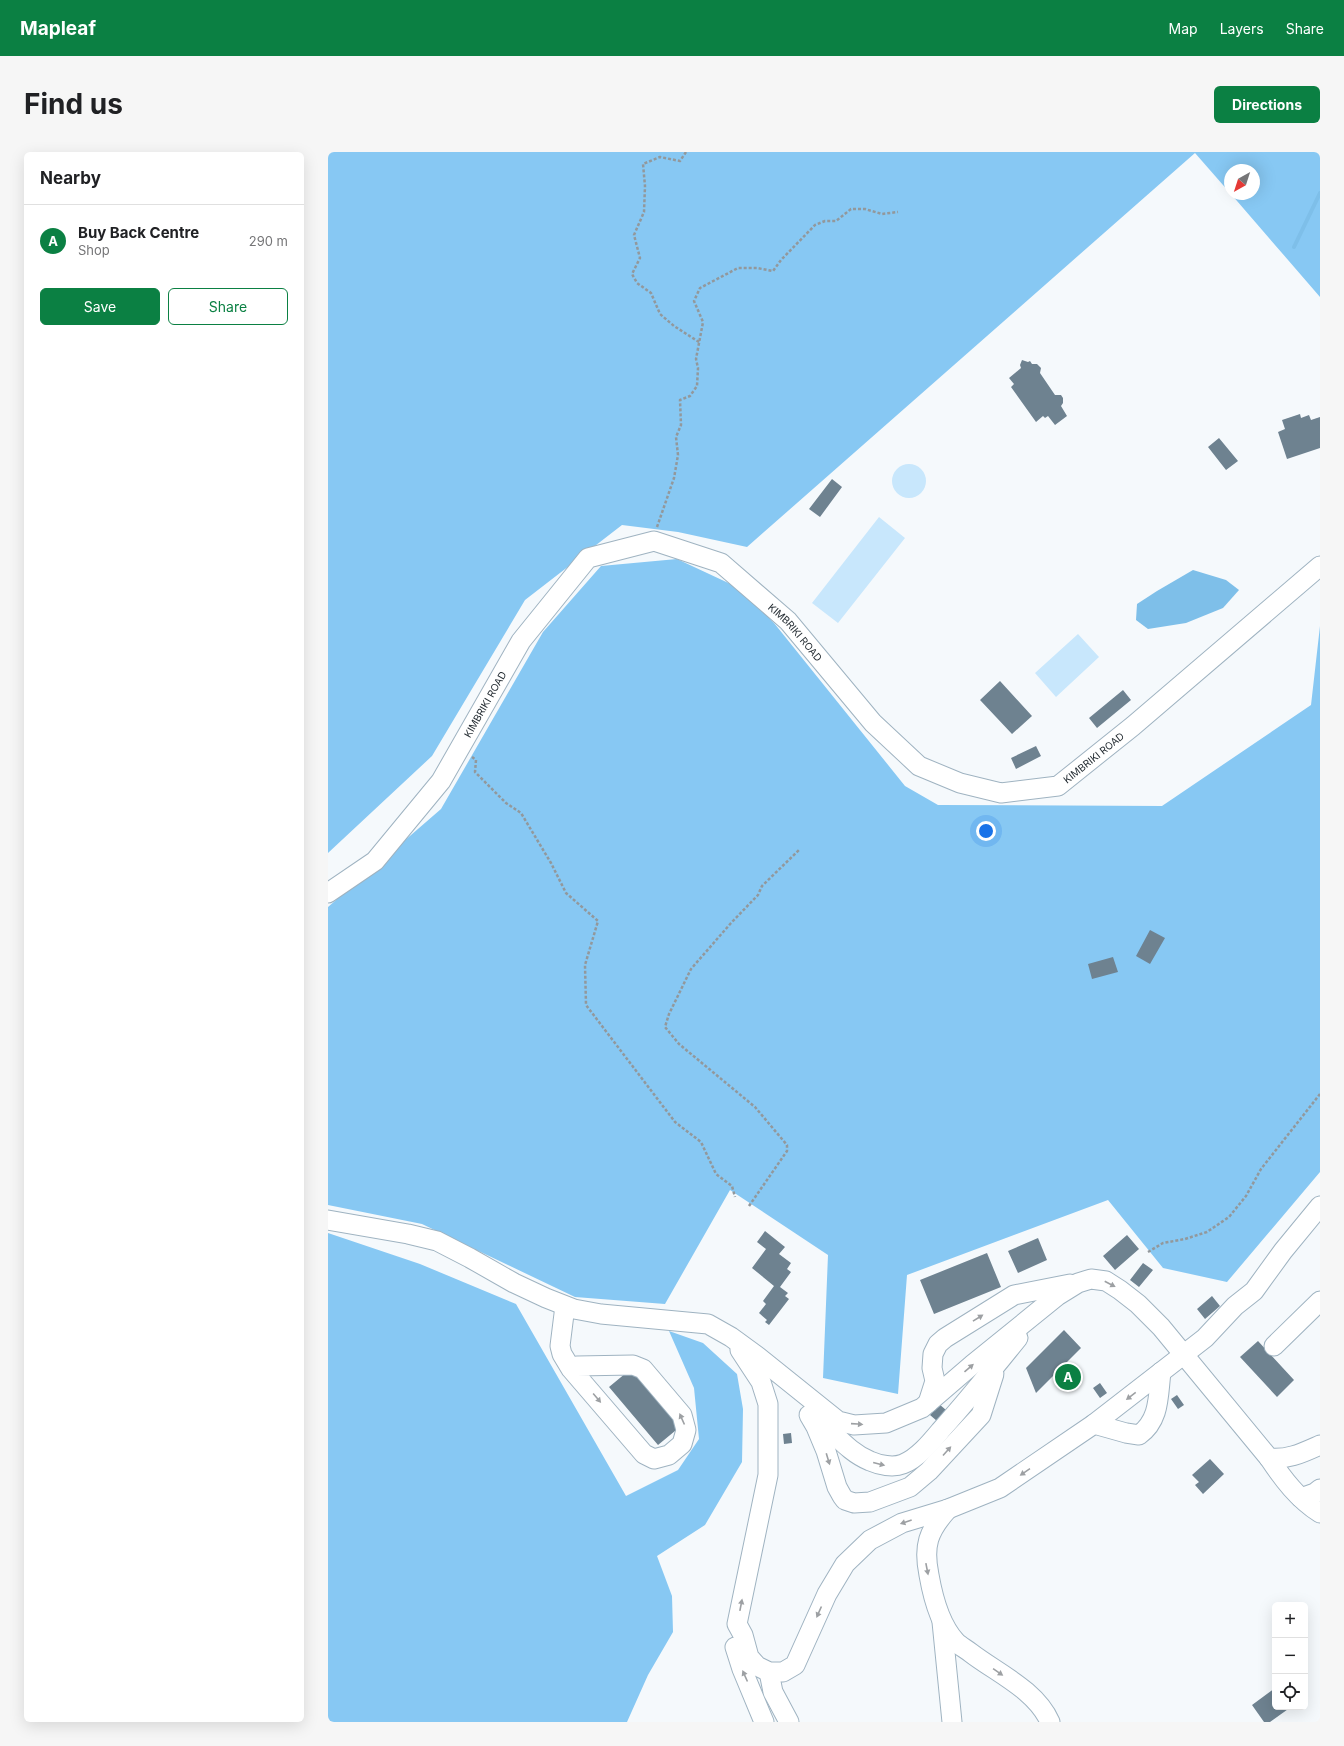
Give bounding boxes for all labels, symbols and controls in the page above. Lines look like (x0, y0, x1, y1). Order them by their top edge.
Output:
text: Mapleaf (20, 17, 96, 40)
text: Map (1169, 20, 1198, 37)
text: Layers (1220, 20, 1264, 37)
text: Share (1286, 20, 1324, 37)
button: Directions (1214, 86, 1320, 123)
text: Find us (24, 87, 123, 121)
north arrow (1224, 164, 1260, 200)
text: Nearby (40, 168, 101, 188)
text: Buy Back Centre (78, 223, 199, 242)
text: A (48, 233, 58, 249)
text: 290 m (249, 233, 288, 249)
text: Shop (78, 242, 110, 258)
button: Save (40, 288, 160, 325)
button: Share (168, 288, 288, 325)
street label: KIMBRIKI ROAD (766, 601, 825, 664)
street label: KIMBRIKI ROAD (461, 669, 508, 739)
street label: KIMBRIKI ROAD (1061, 730, 1126, 785)
your location (976, 821, 996, 841)
one-way arrow (1104, 1281, 1116, 1287)
one-way arrow (973, 1314, 983, 1322)
pin: A (1055, 1362, 1081, 1392)
one-way arrow (963, 1364, 974, 1373)
one-way arrow (1125, 1392, 1136, 1400)
one-way arrow (592, 1393, 601, 1404)
one-way arrow (679, 1413, 685, 1424)
one-way arrow (851, 1421, 863, 1428)
one-way arrow (943, 1446, 952, 1456)
one-way arrow (825, 1453, 831, 1465)
one-way arrow (873, 1461, 885, 1467)
one-way arrow (1020, 1468, 1031, 1476)
one-way arrow (900, 1520, 912, 1526)
one-way arrow (925, 1563, 931, 1576)
one-way arrow (738, 1599, 744, 1611)
map controls (1272, 1602, 1308, 1710)
button: + (1272, 1602, 1308, 1638)
one-way arrow (816, 1607, 822, 1618)
button: − (1272, 1638, 1308, 1674)
one-way arrow (992, 1668, 1003, 1676)
one-way arrow (742, 1670, 748, 1681)
button: locate (1272, 1674, 1308, 1710)

